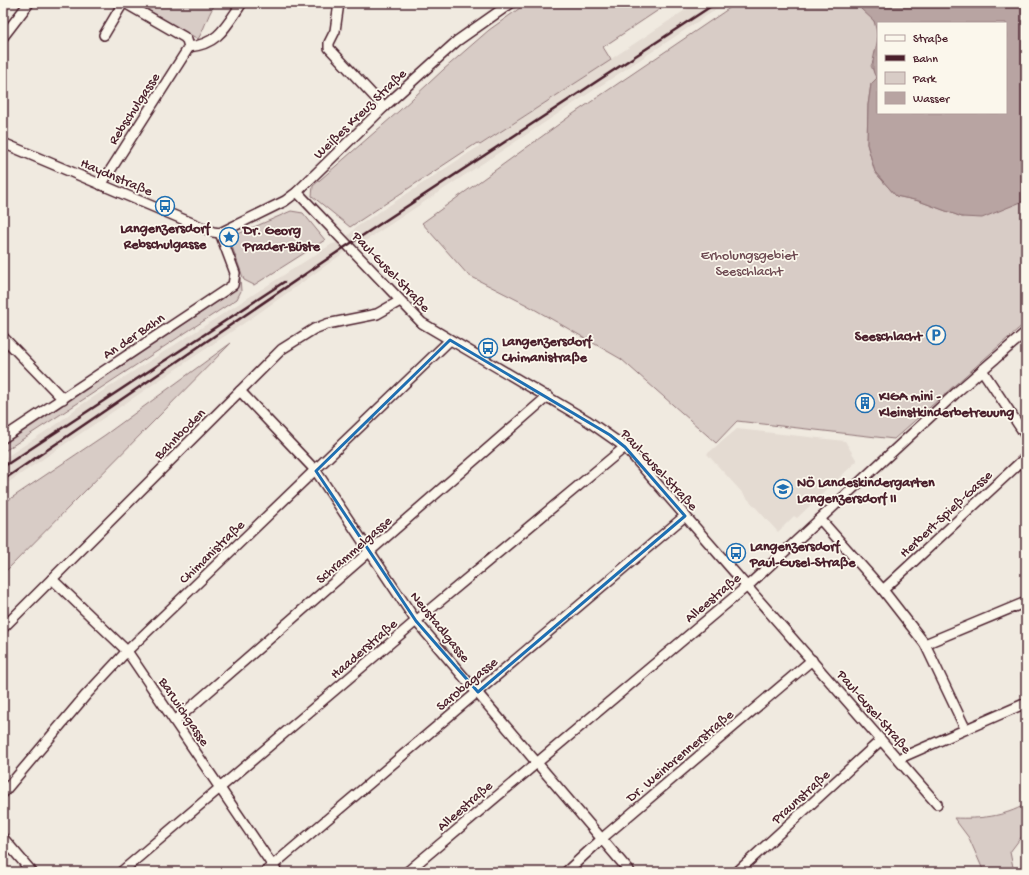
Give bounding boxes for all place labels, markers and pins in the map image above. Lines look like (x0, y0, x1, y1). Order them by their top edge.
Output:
bus stop icon: Langenzersdorf Rebschulgasse (154, 195, 176, 217)
place label: Langenzersdorf Rebschulgasse (120, 221, 212, 254)
place label: Dr. Georg Prader-Büste (241, 223, 321, 256)
place icon: Dr. Georg Prader-Büste (218, 226, 240, 248)
parking icon: Seeschlacht (925, 324, 947, 346)
place label: Seeschlacht (855, 329, 923, 346)
place label: Langenzersdorf Chimanistraße (501, 334, 593, 367)
bus stop icon: Langenzersdorf Chimanistraße (477, 337, 499, 359)
place label: KIGA mini - Kleinstkinderbetreuung (878, 389, 1014, 422)
building icon: KIGA mini - Kleinstkinderbetreuung (854, 392, 876, 414)
place label: NÖ Landeskindergarten Langenzersdorf II (797, 475, 935, 508)
school or university icon: NÖ Landeskindergarten Langenzersdorf II (772, 478, 794, 500)
place label: Langenzersdorf Paul-Gusel-Straße (749, 539, 856, 572)
bus stop icon: Langenzersdorf Paul-Gusel-Straße (725, 542, 747, 564)

